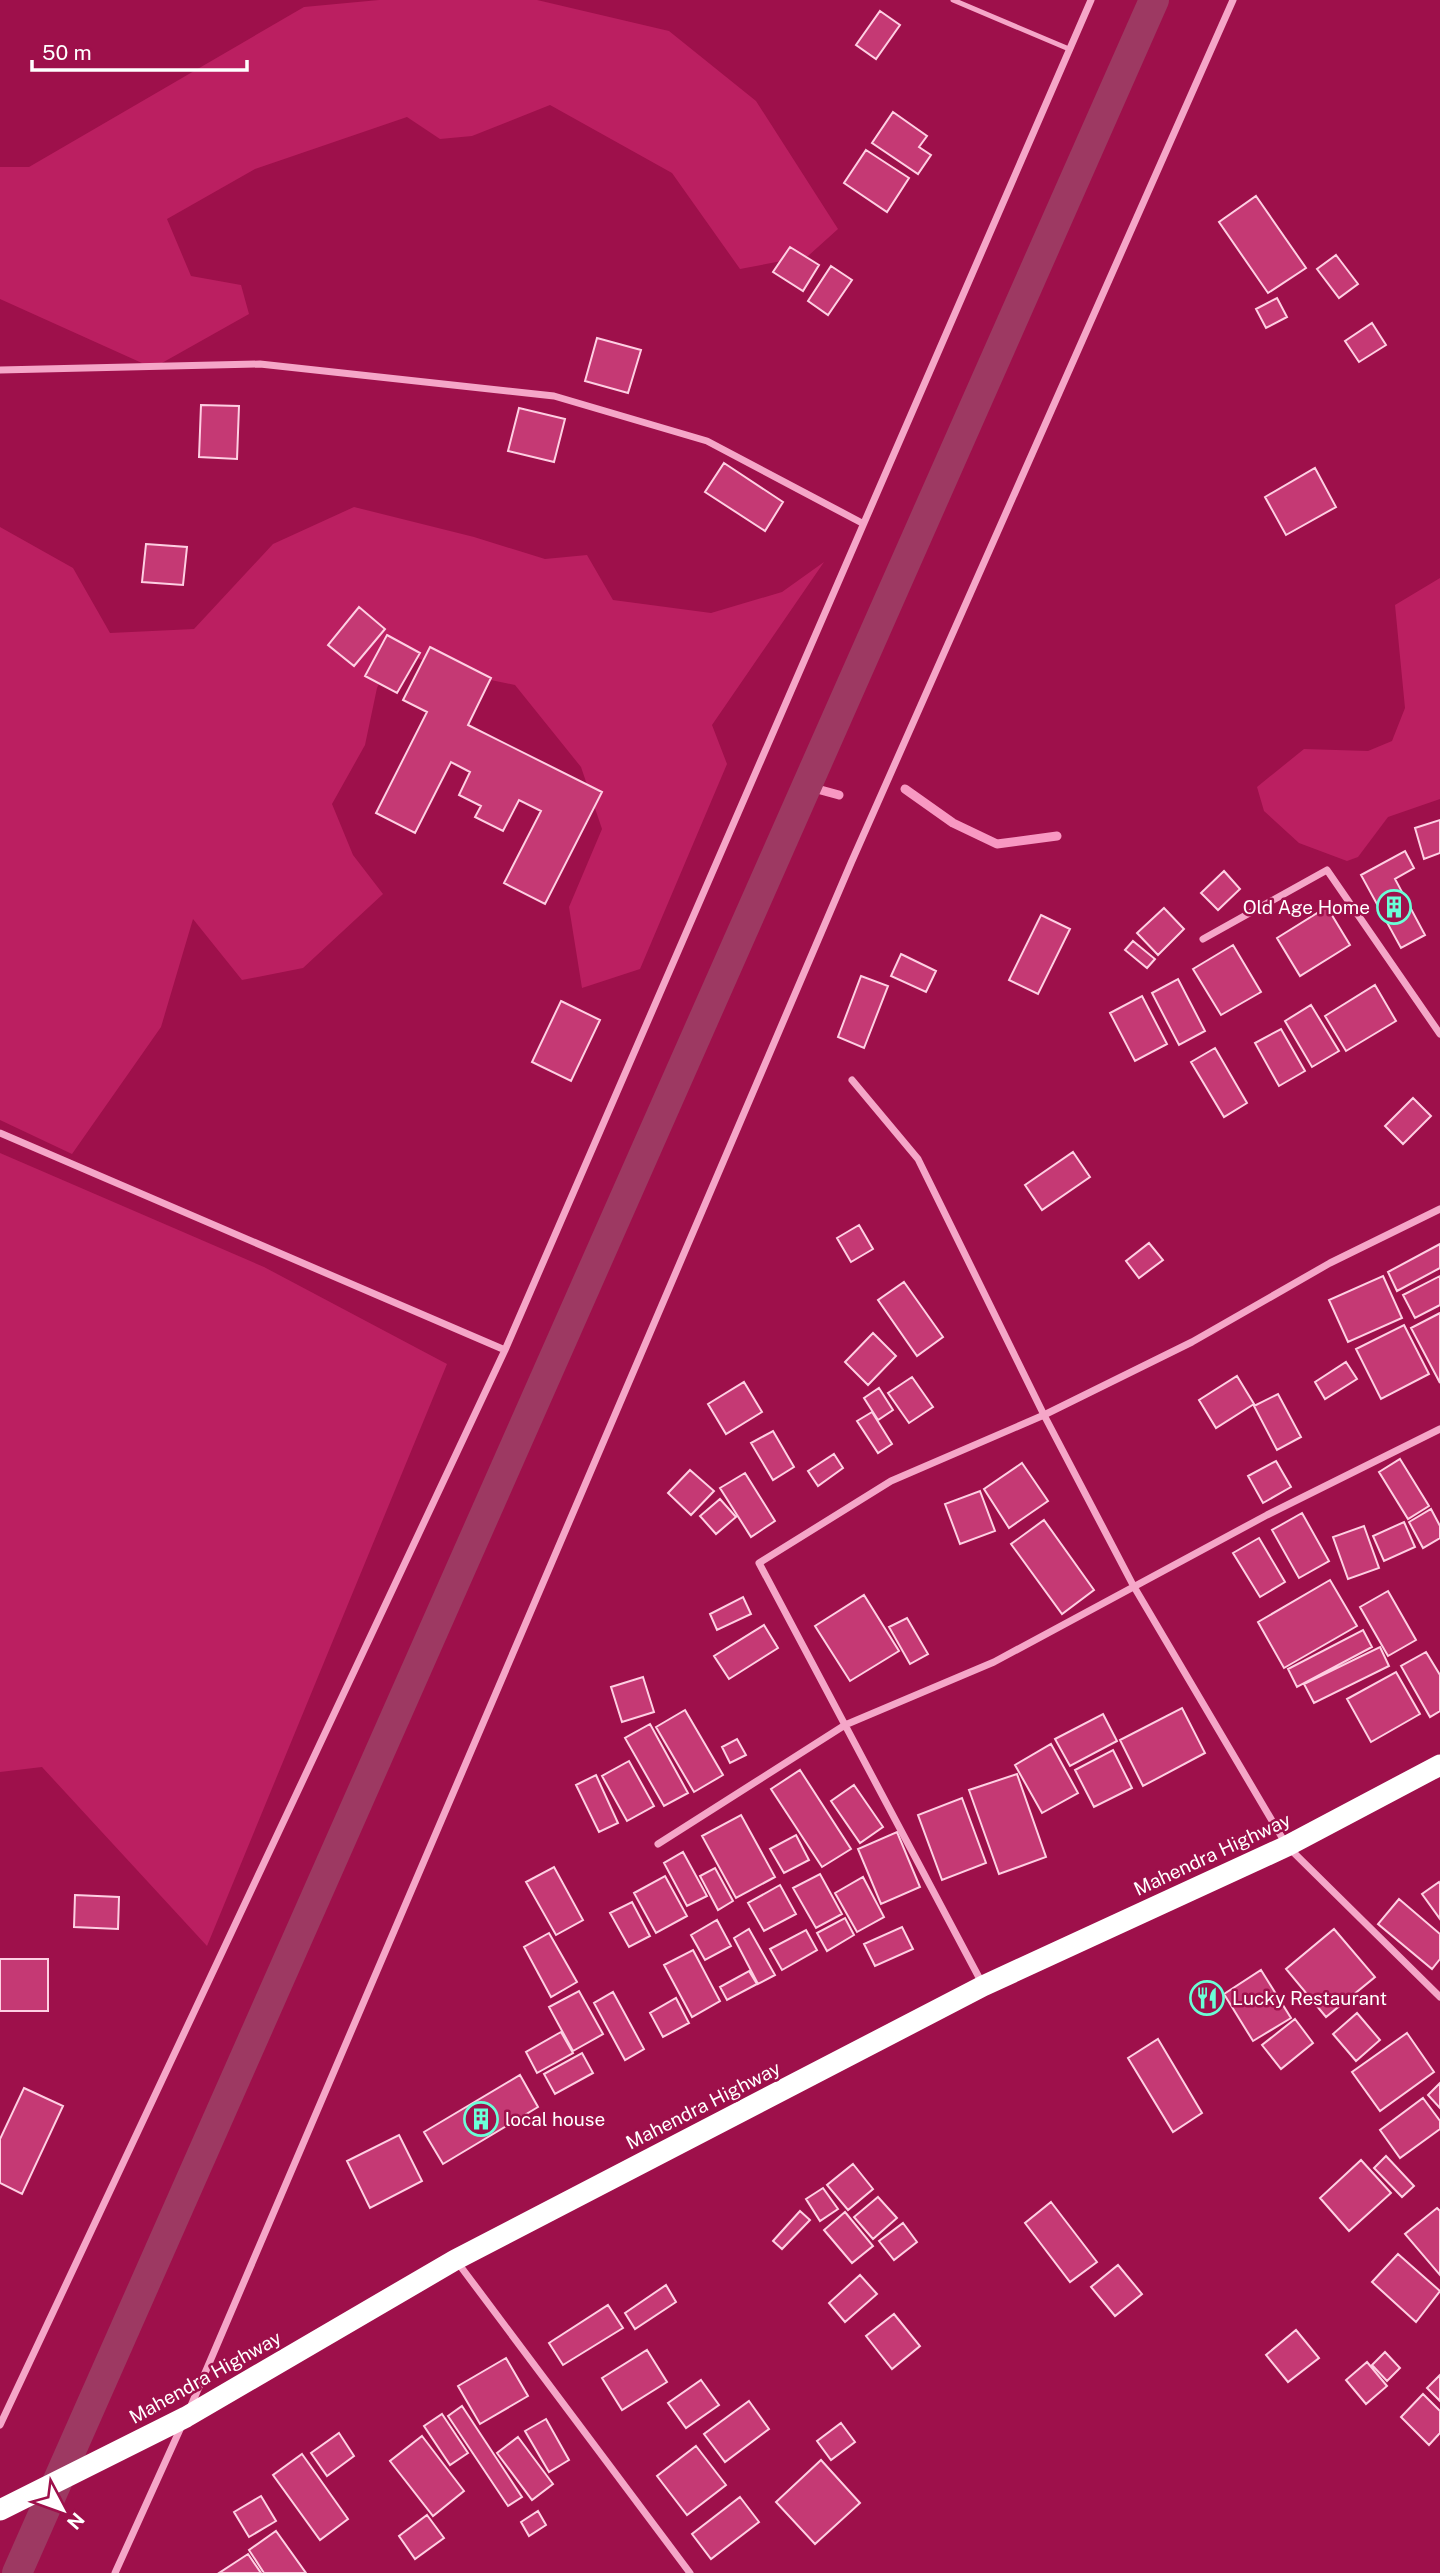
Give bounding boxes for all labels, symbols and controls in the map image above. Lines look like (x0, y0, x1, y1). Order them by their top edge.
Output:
scale bar (32, 28, 247, 72)
text: 50 m (42, 40, 92, 65)
building icon: Old Age Home (1375, 888, 1413, 926)
place label: Old Age Home (1243, 896, 1370, 918)
street label: Mahendra Highway (1130, 1808, 1294, 1900)
restaurant icon: Lucky Restaurant (1188, 1979, 1226, 2017)
place label: Lucky Restaurant (1232, 1987, 1387, 2009)
street label: Mahendra Highway (622, 2057, 784, 2153)
building icon: local house (462, 2100, 500, 2138)
place label: local house (505, 2108, 605, 2130)
street label: Mahendra Highway (125, 2326, 285, 2428)
north arrow (28, 2475, 98, 2545)
text: N (63, 2508, 89, 2534)

